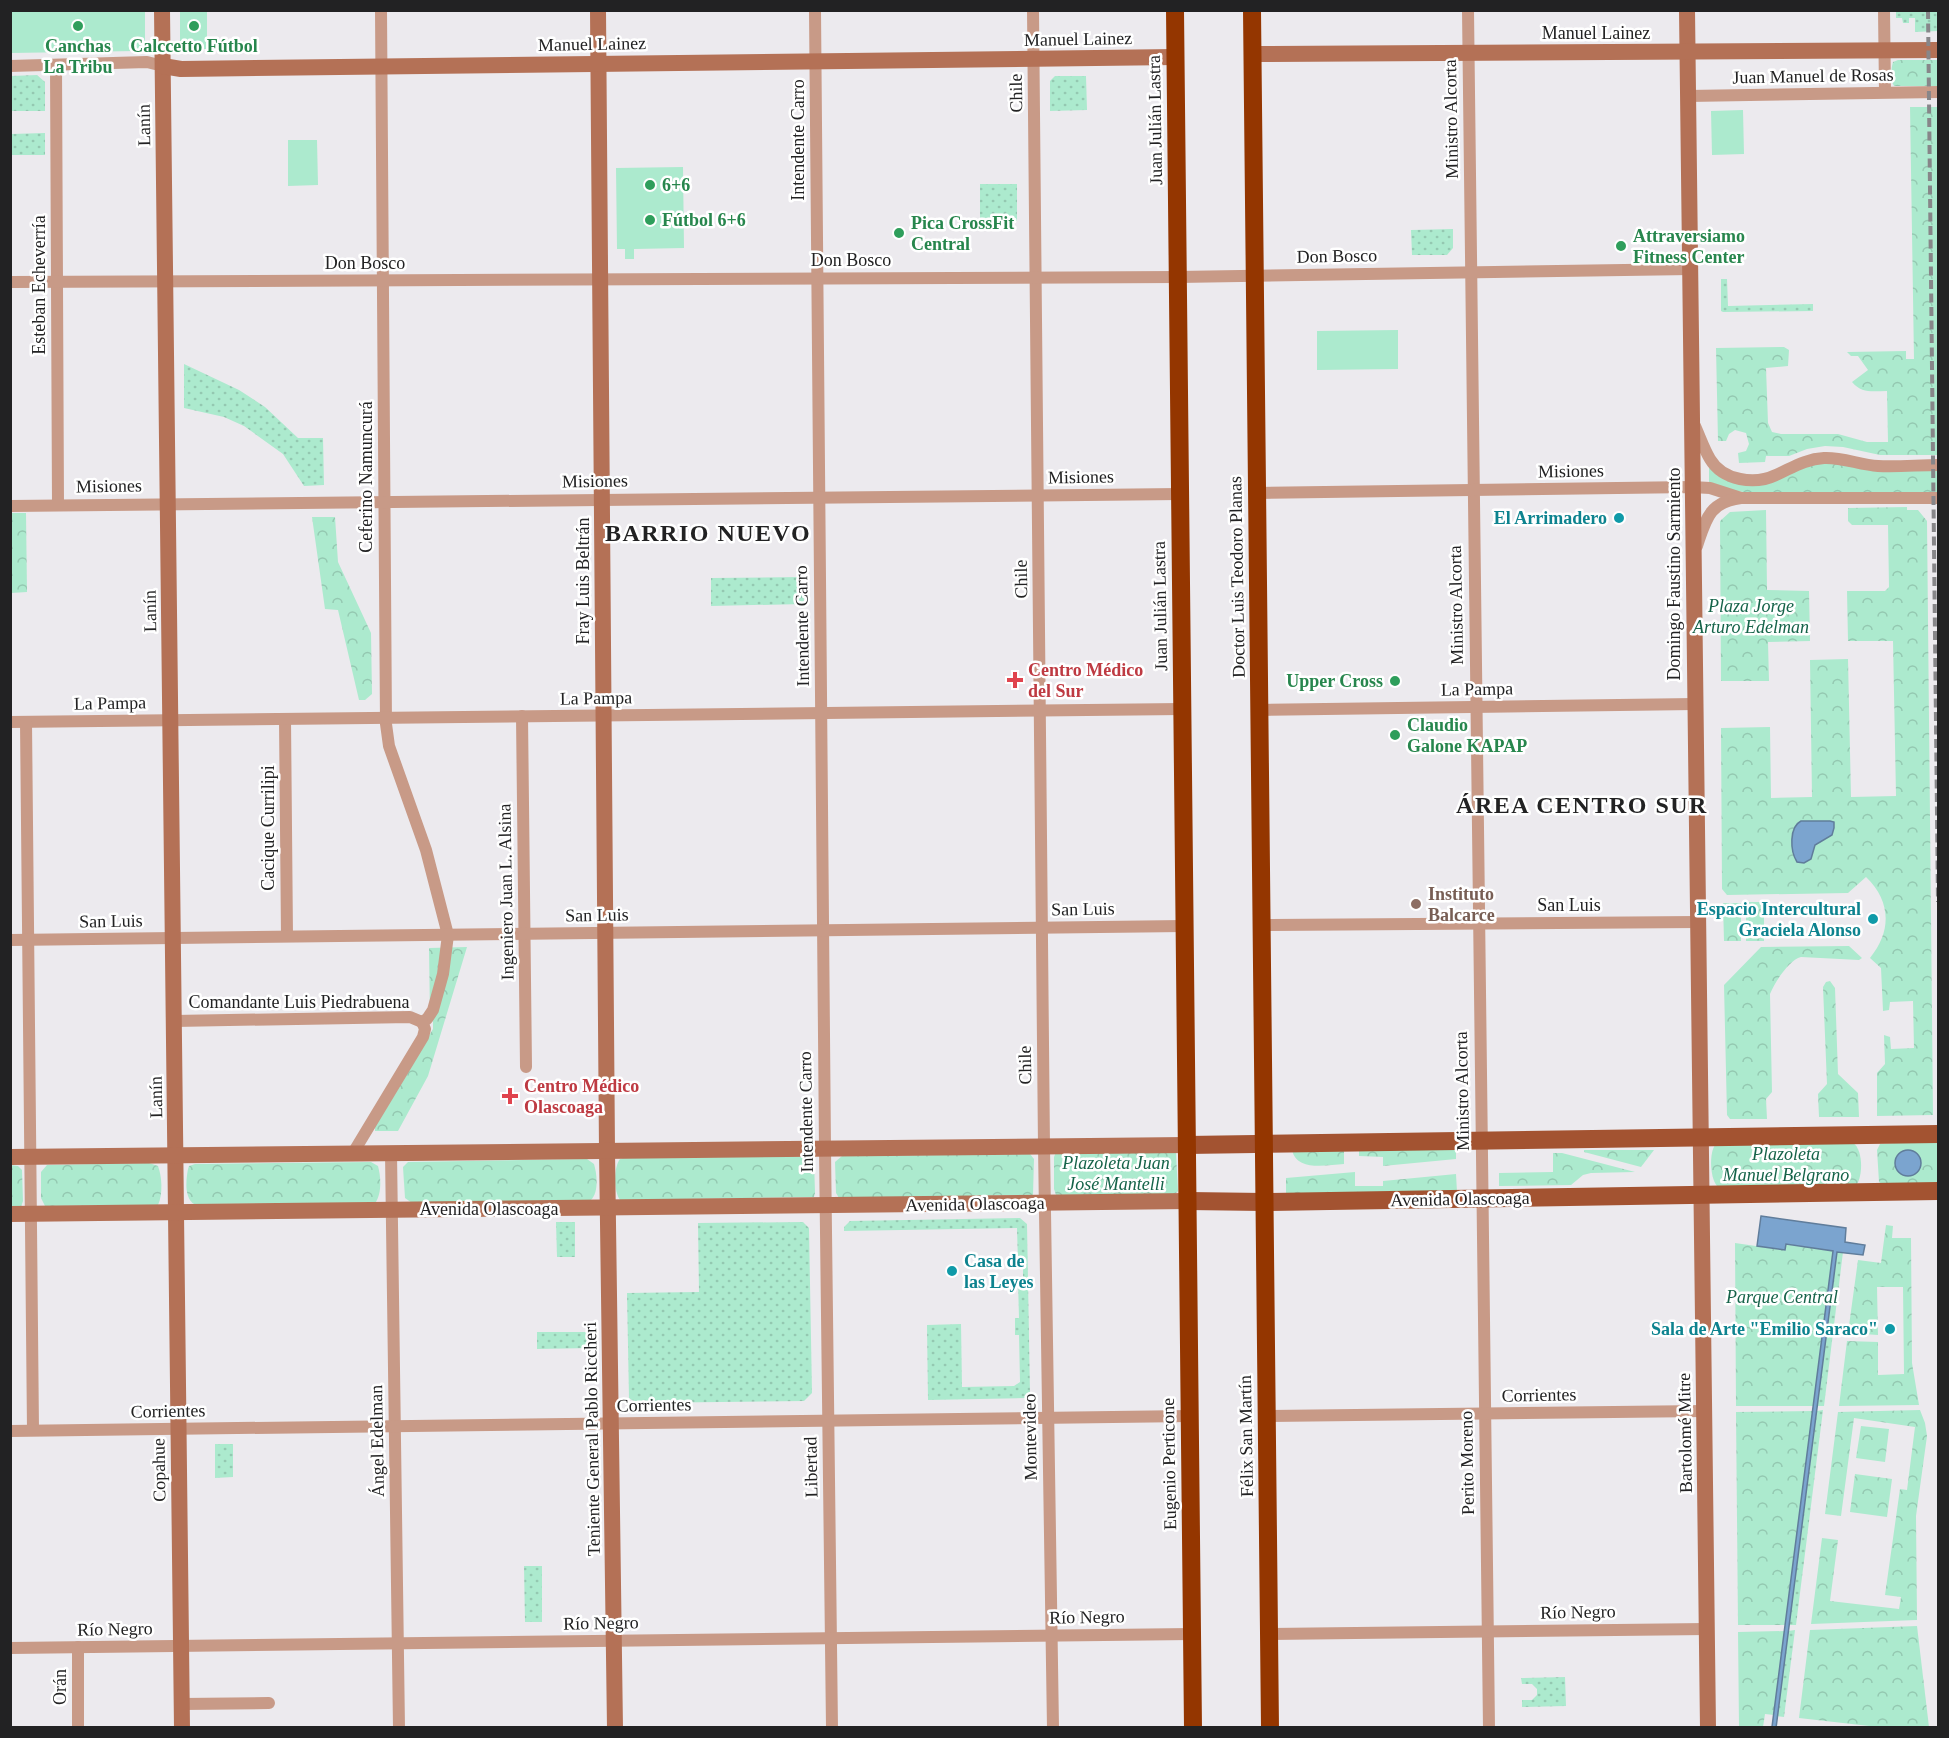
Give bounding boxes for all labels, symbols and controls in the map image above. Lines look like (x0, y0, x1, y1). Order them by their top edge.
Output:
marker: Canchas La Tribu (71, 19, 85, 33)
marker: Calccetto Fútbol (187, 19, 201, 33)
street label: Manuel Lainez (1542, 23, 1650, 43)
street label: Manuel Lainez (1024, 28, 1132, 50)
street label: Manuel Lainez (538, 33, 646, 55)
place label: Canchas La Tribu (44, 36, 112, 77)
place label: Calccetto Fútbol (130, 36, 258, 56)
street label: Juan Julián Lastra (1144, 55, 1166, 185)
street label: Ministro Alcorta (1440, 59, 1462, 179)
street label: Juan Manuel de Rosas (1732, 65, 1894, 87)
street label: Chile (1006, 73, 1026, 113)
street label: Intendente Carro (788, 79, 808, 201)
street label: Lanín (134, 104, 154, 146)
place label: 6+6 (662, 175, 690, 195)
marker: 6+6 (643, 178, 657, 192)
place label: Fútbol 6+6 (662, 210, 746, 230)
marker: Fútbol 6+6 (643, 213, 657, 227)
place label: Pica CrossFit Central (911, 213, 1014, 254)
street label: Esteban Echeverría (29, 215, 49, 355)
marker: Pica CrossFit Central (892, 226, 906, 240)
place label: Attraversiamo Fitness Center (1633, 226, 1745, 267)
marker: Attraversiamo Fitness Center (1614, 239, 1628, 253)
street label: Don Bosco (1297, 245, 1377, 267)
street label: Don Bosco (811, 250, 891, 270)
street label: Don Bosco (325, 253, 405, 273)
street label: Ceferino Namuncurá (356, 401, 376, 553)
street label: Misiones (1538, 460, 1604, 482)
street label: Misiones (1048, 466, 1114, 488)
street label: Domingo Faustino Sarmiento (1664, 468, 1684, 681)
street label: Misiones (562, 470, 628, 492)
street label: Misiones (76, 475, 142, 497)
street label: Doctor Luis Teodoro Planas (1225, 476, 1249, 678)
place label: El Arrimadero (1494, 508, 1607, 528)
marker: El Arrimadero (1612, 511, 1626, 525)
street label: Fray Luis Beltrán (573, 518, 593, 644)
district label: BARRIO NUEVO (605, 520, 811, 546)
street label: Juan Julián Lastra (1149, 541, 1171, 671)
street label: Ministro Alcorta (1445, 545, 1467, 665)
street label: Chile (1011, 559, 1031, 599)
street label: Intendente Carro (791, 565, 813, 687)
street label: Lanín (140, 590, 160, 632)
park label: Plaza Jorge Arturo Edelman (1692, 596, 1809, 637)
place label: Centro Médico del Sur (1028, 660, 1143, 701)
marker: Centro Médico del Sur (1006, 671, 1024, 689)
place label: Upper Cross (1286, 671, 1383, 691)
marker: Upper Cross (1388, 674, 1402, 688)
street label: La Pampa (1441, 678, 1513, 700)
street label: La Pampa (560, 687, 632, 709)
street label: La Pampa (74, 692, 146, 714)
place label: Claudio Galone KAPAP (1407, 715, 1527, 756)
marker: Claudio Galone KAPAP (1388, 728, 1402, 742)
street label: Cacique Currilipi (258, 765, 278, 891)
district label: ÁREA CENTRO SUR (1456, 792, 1708, 818)
street label: Ingeniero Juan L. Alsina (494, 803, 518, 981)
place label: Instituto Balcarce (1428, 884, 1495, 925)
street label: San Luis (1537, 895, 1601, 915)
marker: Instituto Balcarce (1409, 897, 1423, 911)
street label: San Luis (1051, 898, 1115, 920)
place label: Espacio Intercultural Graciela Alonso (1697, 899, 1861, 940)
street label: San Luis (565, 904, 629, 926)
street label: San Luis (79, 910, 143, 932)
marker: Espacio Intercultural Graciela Alonso (1866, 912, 1880, 926)
street label: Comandante Luis Piedrabuena (189, 992, 409, 1012)
street label: Ministro Alcorta (1451, 1031, 1473, 1151)
street label: Chile (1015, 1045, 1035, 1085)
street label: Intendente Carro (795, 1051, 817, 1173)
street label: Lanín (146, 1076, 166, 1118)
place label: Centro Médico Olascoaga (524, 1076, 639, 1117)
marker: Centro Médico Olascoaga (501, 1087, 519, 1105)
park label: Plazoleta Manuel Belgrano (1722, 1144, 1849, 1185)
park label: Plazoleta Juan José Mantelli (1061, 1153, 1170, 1194)
street label: Avenida Olascoaga (1390, 1188, 1530, 1210)
street label: Avenida Olascoaga (905, 1193, 1045, 1215)
street label: Avenida Olascoaga (419, 1199, 559, 1219)
place label: Casa de las Leyes (964, 1251, 1034, 1292)
marker: Casa de las Leyes (945, 1264, 959, 1278)
park label: Parque Central (1725, 1287, 1838, 1307)
place label: Sala de Arte "Emilio Saraco" (1651, 1319, 1878, 1339)
street label: Teniente General Pablo Riccheri (580, 1322, 604, 1556)
marker: Sala de Arte "Emilio Saraco" (1883, 1322, 1897, 1336)
street label: Bartolomé Mitre (1674, 1373, 1696, 1493)
street label: Félix San Martín (1235, 1375, 1257, 1497)
street label: Corrientes (1501, 1384, 1577, 1406)
street label: Ángel Edelman (365, 1385, 388, 1497)
street label: Montevideo (1019, 1393, 1041, 1481)
street label: Corrientes (616, 1394, 692, 1416)
street label: Eugenio Perticone (1158, 1398, 1180, 1530)
street label: Corrientes (130, 1400, 206, 1422)
street label: Perito Moreno (1456, 1411, 1478, 1515)
street label: Libertad (800, 1436, 822, 1498)
street label: Copahue (148, 1438, 170, 1502)
street label: Río Negro (1540, 1601, 1616, 1623)
street label: Río Negro (1049, 1606, 1125, 1628)
street label: Río Negro (563, 1612, 639, 1634)
street label: Río Negro (77, 1618, 153, 1640)
street label: Orán (50, 1669, 70, 1705)

